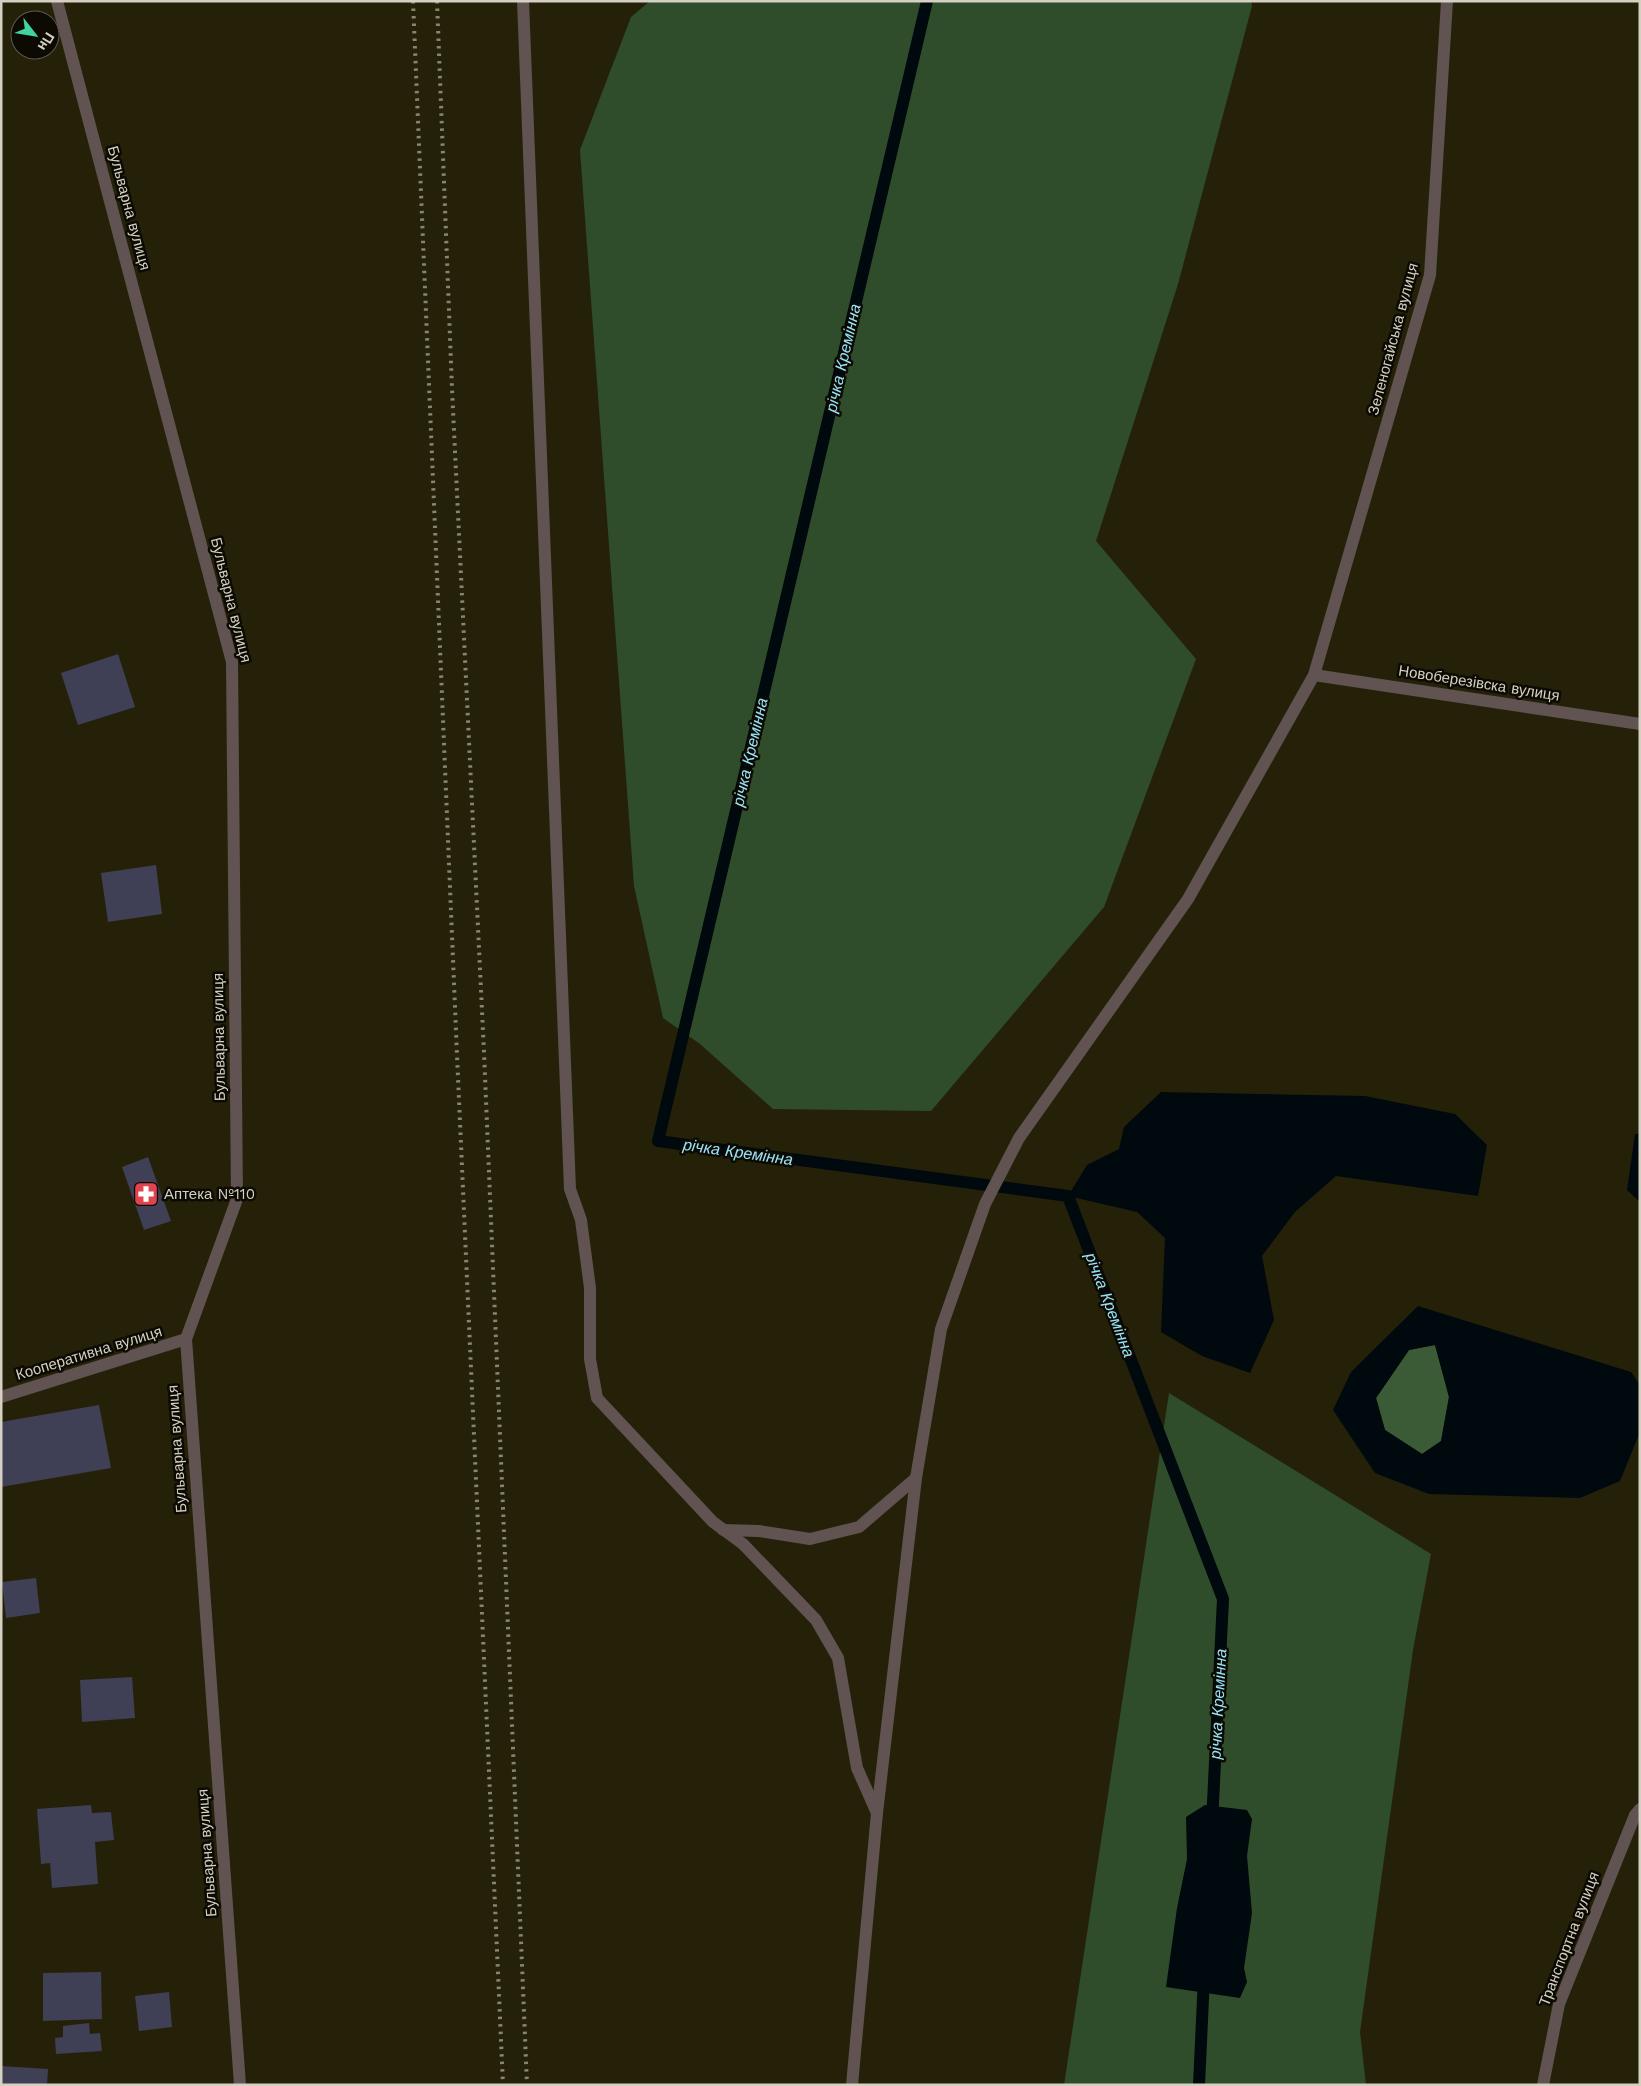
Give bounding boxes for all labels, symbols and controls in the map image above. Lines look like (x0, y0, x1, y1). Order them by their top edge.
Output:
north arrow (10, 10, 60, 60)
text: Пн (35, 30, 58, 54)
street label: Бульварна вулиця (104, 144, 154, 272)
street label: Зеленогайська вулиця (1364, 261, 1422, 417)
water label: річка Кремінна (821, 302, 865, 415)
street label: Бульварна вулиця (207, 536, 255, 664)
street label: Новоберезівска вулиця (1397, 661, 1561, 705)
water label: річка Кремінна (728, 696, 772, 809)
street label: Бульварна вулиця (209, 973, 229, 1101)
water label: річка Кремінна (681, 1135, 794, 1169)
pharmacy icon: Аптека №110 (133, 1181, 159, 1207)
place label: Аптека №110 (164, 1185, 255, 1203)
water label: річка Кремінна (1081, 1249, 1139, 1360)
street label: Кооперативна вулиця (14, 1322, 164, 1384)
street label: Бульварна вулиця (164, 1384, 190, 1514)
water label: річка Кремінна (1206, 1648, 1230, 1761)
street label: Бульварна вулиця (194, 1788, 220, 1918)
street label: Транспортна вулиця (1535, 1869, 1603, 2009)

